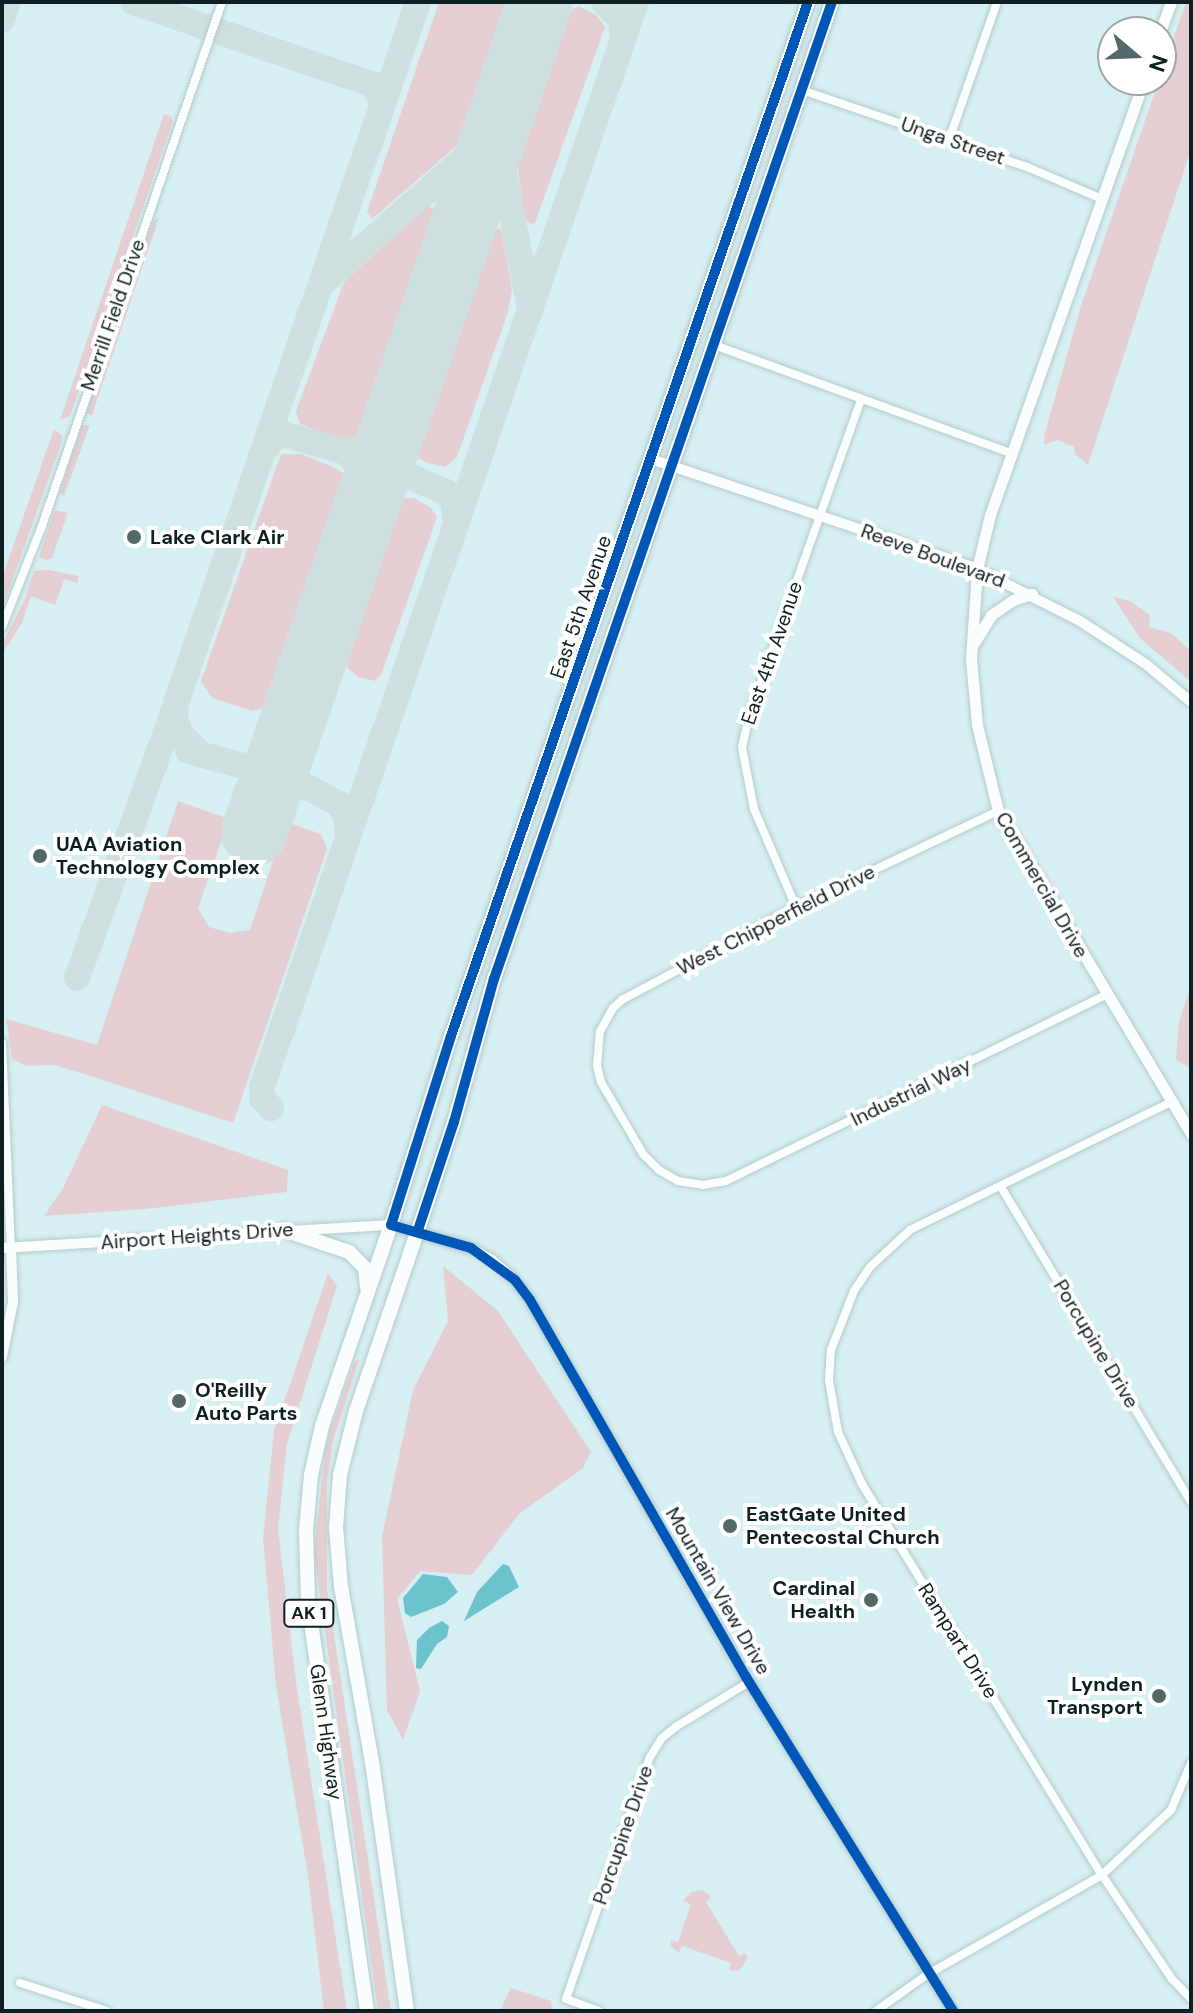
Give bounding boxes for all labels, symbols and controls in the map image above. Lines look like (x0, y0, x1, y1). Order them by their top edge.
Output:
north arrow (1097, 16, 1177, 96)
text: N (1142, 51, 1175, 76)
street label: Unga Street (898, 112, 1008, 170)
street label: Merrill Field Drive (76, 236, 150, 394)
street label: Reeve Boulevard (858, 519, 1008, 593)
place label: Lake Clark Air (150, 525, 284, 549)
marker: Lake Clark Air (125, 528, 143, 546)
street label: East 5th Avenue (545, 532, 617, 682)
street label: East 4th Avenue (736, 578, 808, 728)
street label: Commercial Drive (990, 808, 1094, 962)
place label: UAA Aviation Technology Complex (56, 832, 260, 879)
marker: UAA Aviation Technology Complex (31, 847, 49, 865)
street label: West Chipperfield Drive (673, 860, 879, 980)
street label: Industrial Way (847, 1053, 975, 1131)
street label: Airport Heights Drive (100, 1217, 294, 1255)
street label: Porcupine Drive (1048, 1275, 1144, 1413)
place label: O'Reilly Auto Parts (195, 1378, 297, 1425)
marker: O'Reilly Auto Parts (170, 1392, 188, 1410)
place label: EastGate United Pentecostal Church (746, 1502, 940, 1549)
street label: Mountain View Drive (660, 1503, 776, 1679)
marker: EastGate United Pentecostal Church (721, 1517, 739, 1535)
place label: Cardinal Health (773, 1576, 855, 1623)
street label: Rampart Drive (913, 1579, 1003, 1703)
marker: Cardinal Health (862, 1591, 880, 1609)
road number: AK 1 (283, 1599, 335, 1627)
street label: Glenn Highway (305, 1663, 347, 1801)
place label: Lynden Transport (1047, 1672, 1143, 1719)
marker: Lynden Transport (1150, 1687, 1168, 1705)
street label: Porcupine Drive (588, 1762, 658, 1908)

